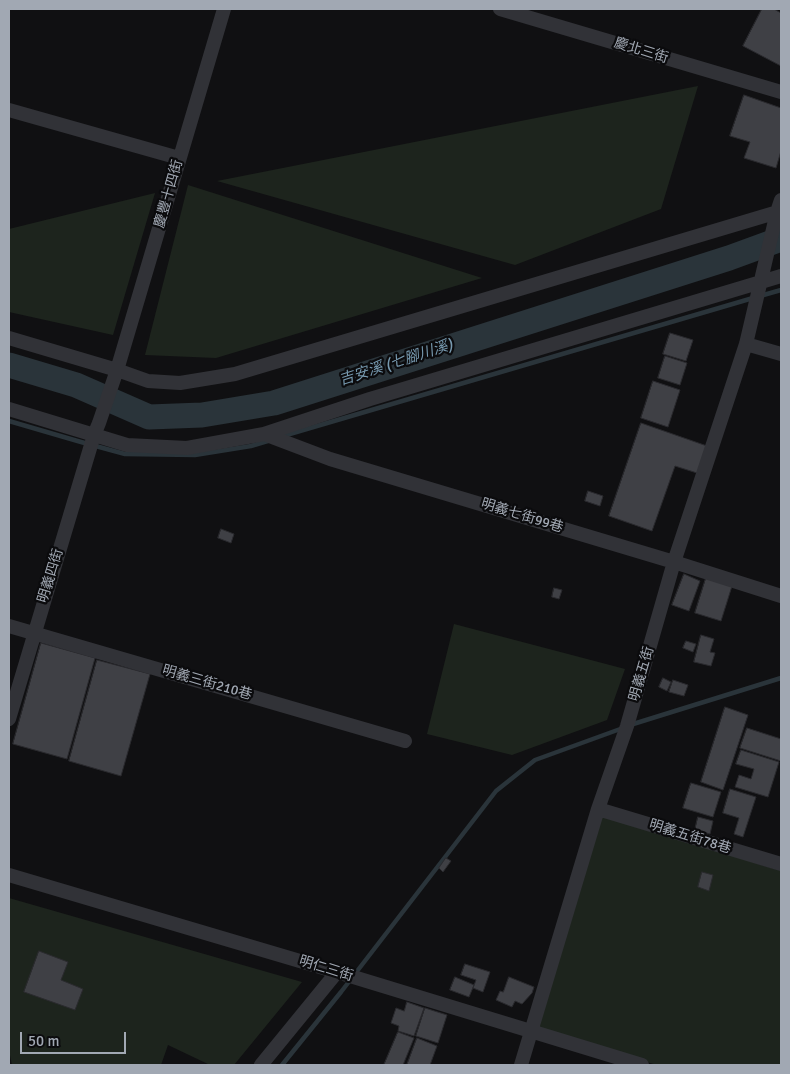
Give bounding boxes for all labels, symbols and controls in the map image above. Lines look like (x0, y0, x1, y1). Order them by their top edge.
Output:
street label: 慶北三街 (612, 35, 670, 67)
street label: 慶豐十四街 (151, 158, 187, 230)
water label: 吉安溪 (七腳川溪) (337, 336, 455, 390)
street label: 明義七街99巷 (479, 496, 565, 536)
street label: 明義四街 (35, 547, 67, 605)
street label: 明義五街 (626, 645, 658, 703)
street label: 明義三街210巷 (160, 662, 254, 704)
street label: 明義五街78巷 (647, 817, 733, 857)
street label: 明仁三街 (297, 953, 355, 985)
scale bar (22, 1022, 129, 1054)
text: 50 m (28, 1032, 59, 1050)

